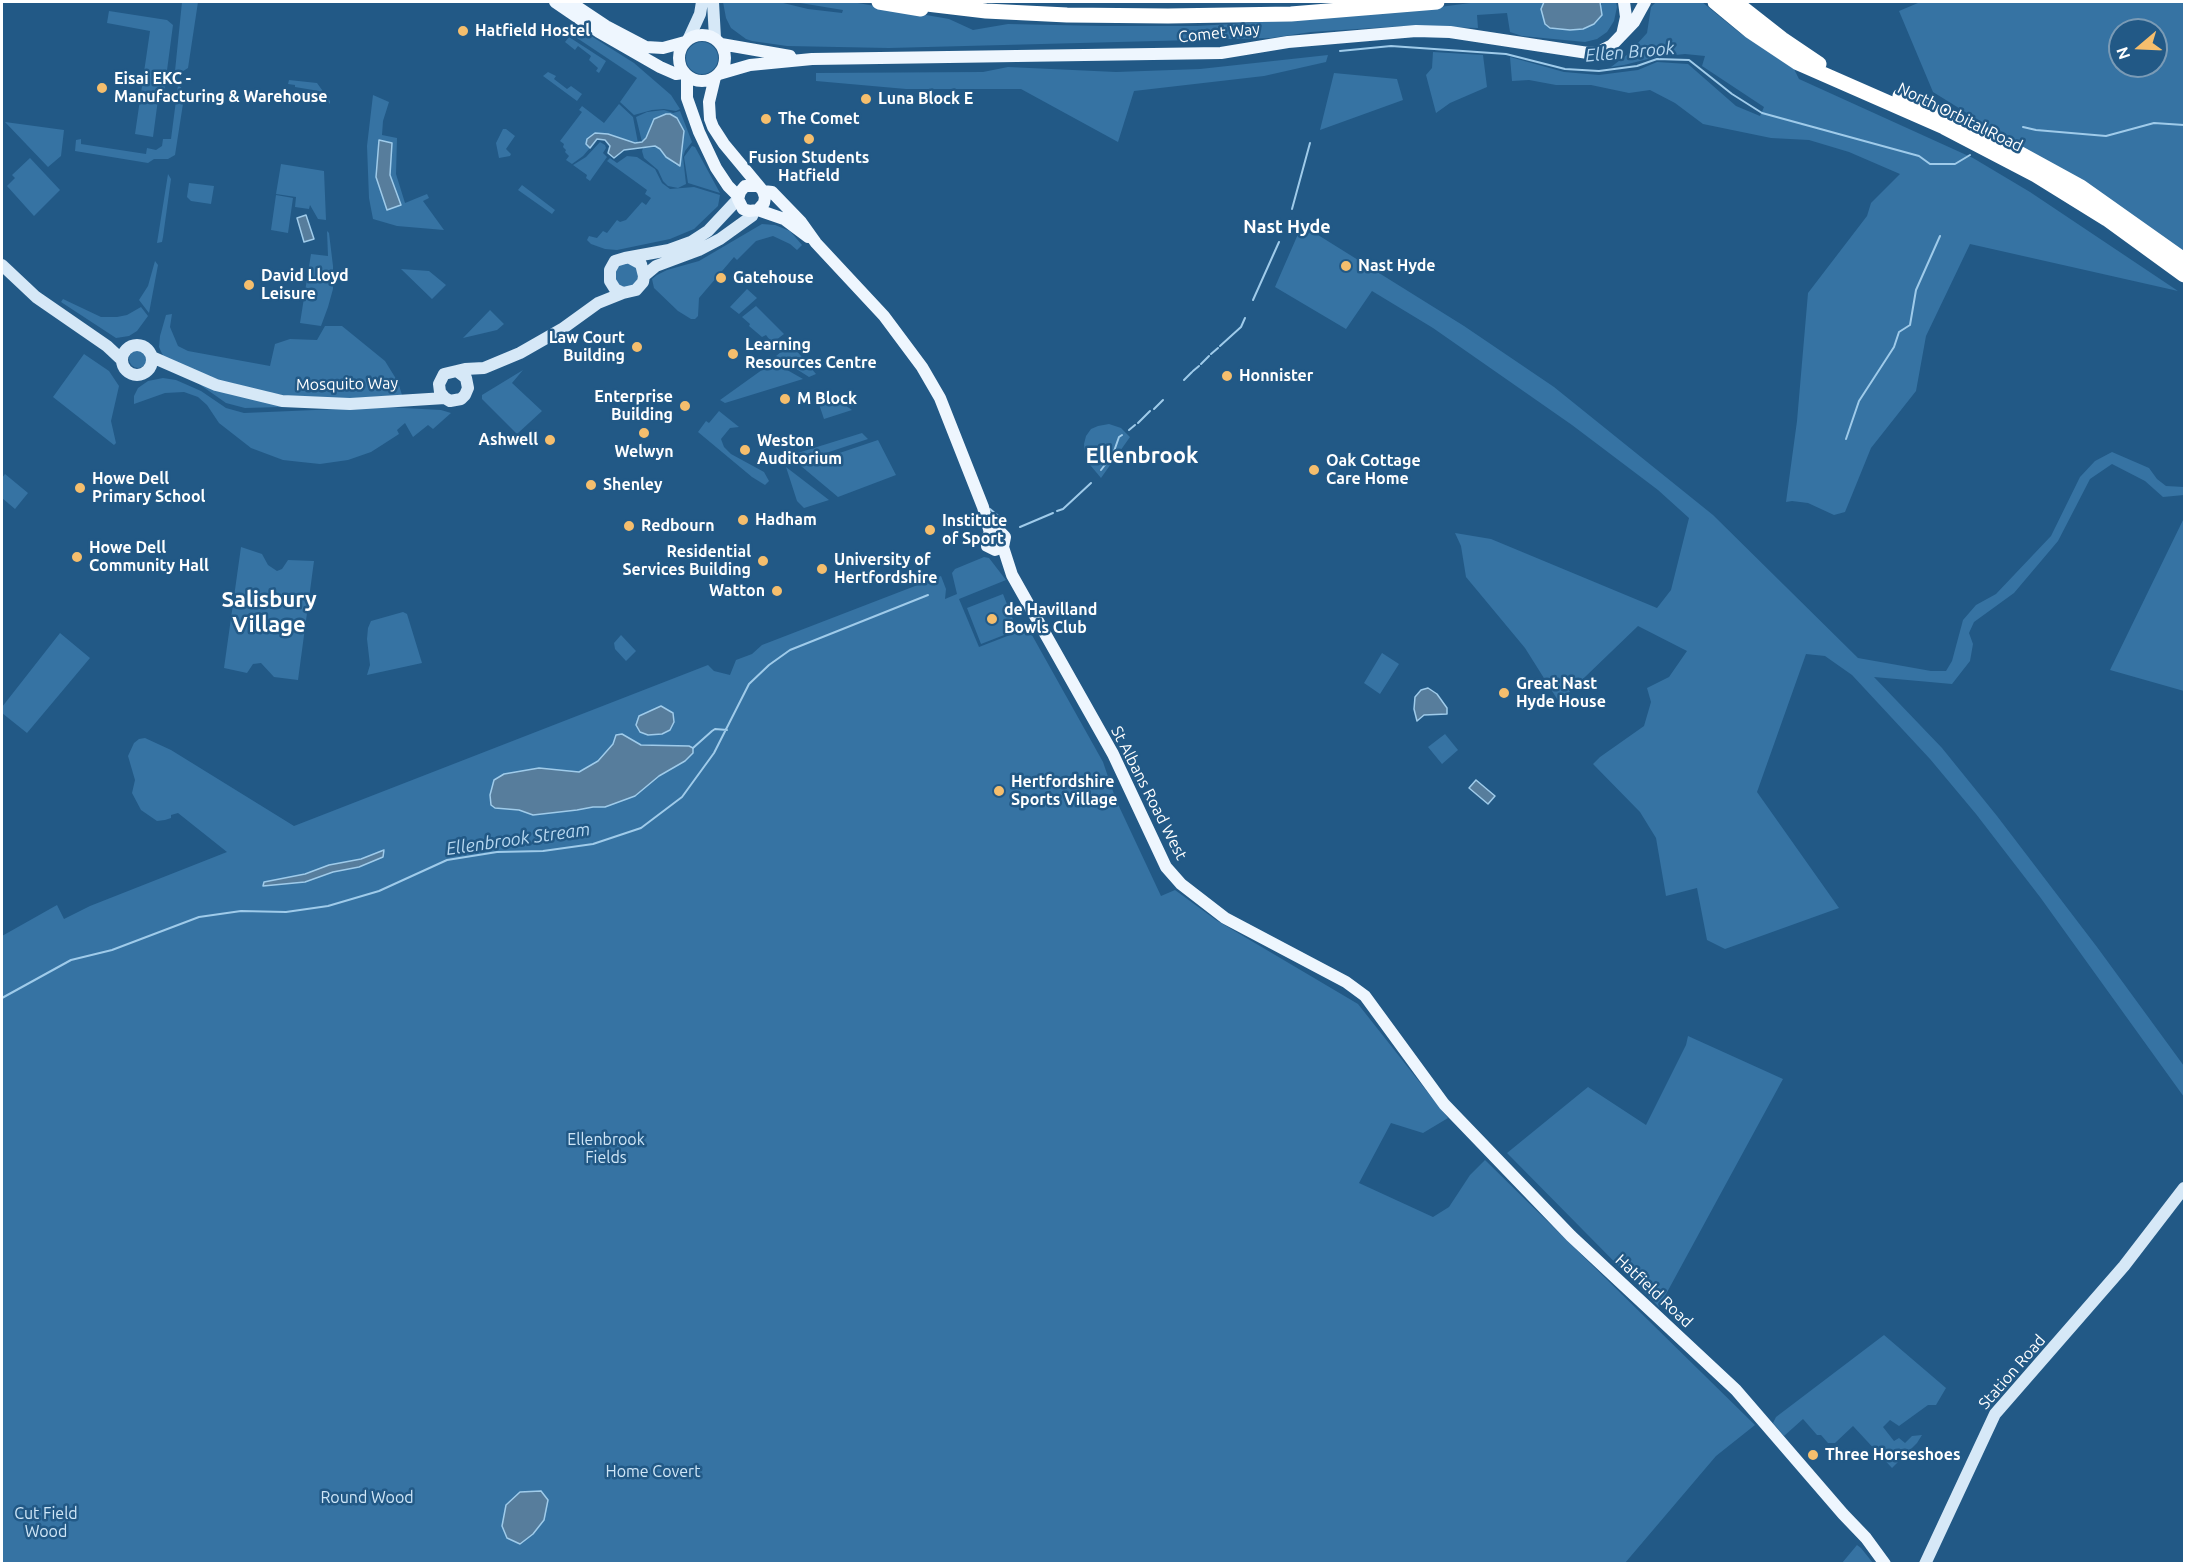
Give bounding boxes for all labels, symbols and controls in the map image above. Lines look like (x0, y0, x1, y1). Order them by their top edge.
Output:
north arrow (2108, 18, 2168, 78)
street label: Comet Way (1177, 19, 1261, 47)
place label: Hatfield Hostel (475, 21, 590, 41)
marker: Hatfield Hostel (456, 24, 470, 38)
water label: Ellen Brook (1584, 37, 1676, 67)
text: N (2112, 45, 2133, 62)
place label: Eisai EKC - Manufacturing & Warehouse (114, 69, 328, 107)
street label: North Orbital Road (1894, 78, 2026, 156)
marker: Eisai EKC - Manufacturing & Warehouse (95, 81, 109, 95)
place label: Luna Block E (878, 89, 973, 109)
marker: Luna Block E (859, 92, 873, 106)
place label: The Comet (778, 109, 860, 129)
marker: The Comet (759, 112, 773, 126)
marker: Fusion Students Hatfield (802, 132, 816, 146)
place label: Fusion Students Hatfield (749, 148, 869, 186)
district label: Nast Hyde (1243, 216, 1331, 238)
place label: Nast Hyde (1358, 256, 1436, 276)
marker: Nast Hyde (1339, 259, 1353, 273)
place label: David Lloyd Leisure (261, 266, 349, 304)
place label: Gatehouse (733, 268, 814, 288)
marker: Gatehouse (714, 271, 728, 285)
marker: David Lloyd Leisure (242, 278, 256, 292)
place label: Law Court Building (549, 328, 625, 366)
place label: Learning Resources Centre (745, 335, 877, 373)
marker: Law Court Building (630, 340, 644, 354)
marker: Learning Resources Centre (726, 347, 740, 361)
place label: Honnister (1239, 366, 1313, 386)
marker: Honnister (1220, 369, 1234, 383)
street label: Mosquito Way (296, 374, 398, 394)
place label: Enterprise Building (594, 387, 673, 425)
place label: M Block (797, 389, 857, 409)
marker: M Block (778, 392, 792, 406)
marker: Enterprise Building (678, 399, 692, 413)
marker: Welwyn (637, 426, 651, 440)
place label: Ashwell (479, 430, 538, 450)
place label: Weston Auditorium (757, 431, 842, 469)
marker: Ashwell (543, 433, 557, 447)
place label: Welwyn (614, 442, 674, 462)
marker: Weston Auditorium (738, 443, 752, 457)
district label: Ellenbrook (1086, 443, 1198, 469)
place label: Oak Cottage Care Home (1326, 451, 1421, 489)
marker: Oak Cottage Care Home (1307, 463, 1321, 477)
place label: Howe Dell Primary School (92, 469, 205, 507)
place label: Shenley (603, 475, 663, 495)
marker: Shenley (584, 478, 598, 492)
marker: Howe Dell Primary School (73, 481, 87, 495)
place label: Hadham (755, 510, 817, 530)
place label: Institute of Sport (942, 511, 1007, 549)
marker: Hadham (736, 513, 750, 527)
place label: Redbourn (641, 516, 714, 536)
marker: Redbourn (622, 519, 636, 533)
marker: Institute of Sport (923, 523, 937, 537)
place label: Howe Dell Community Hall (89, 538, 209, 576)
place label: Residential Services Building (622, 542, 751, 580)
marker: Howe Dell Community Hall (70, 550, 84, 564)
place label: University of Hertfordshire (834, 550, 937, 588)
marker: Residential Services Building (756, 554, 770, 568)
marker: University of Hertfordshire (815, 562, 829, 576)
place label: Watton (709, 581, 765, 601)
marker: Watton (770, 584, 784, 598)
district label: Salisbury Village (221, 587, 317, 638)
place label: de Havilland Bowls Club (1004, 600, 1097, 638)
marker: de Havilland Bowls Club (985, 612, 999, 626)
place label: Great Nast Hyde House (1516, 674, 1606, 712)
marker: Great Nast Hyde House (1497, 686, 1511, 700)
street label: St Albans Road West (1107, 723, 1191, 863)
place label: Hertfordshire Sports Village (1011, 772, 1118, 810)
marker: Hertfordshire Sports Village (992, 784, 1006, 798)
water label: Ellenbrook Stream (445, 818, 591, 860)
park label: Ellenbrook Fields (567, 1130, 645, 1168)
street label: Hatfield Road (1611, 1250, 1697, 1332)
street label: Station Road (1975, 1331, 2049, 1413)
place label: Three Horseshoes (1825, 1445, 1961, 1465)
marker: Three Horseshoes (1806, 1448, 1820, 1462)
park label: Home Covert (606, 1462, 700, 1482)
park label: Round Wood (320, 1488, 414, 1508)
park label: Cut Field Wood (14, 1504, 78, 1542)

